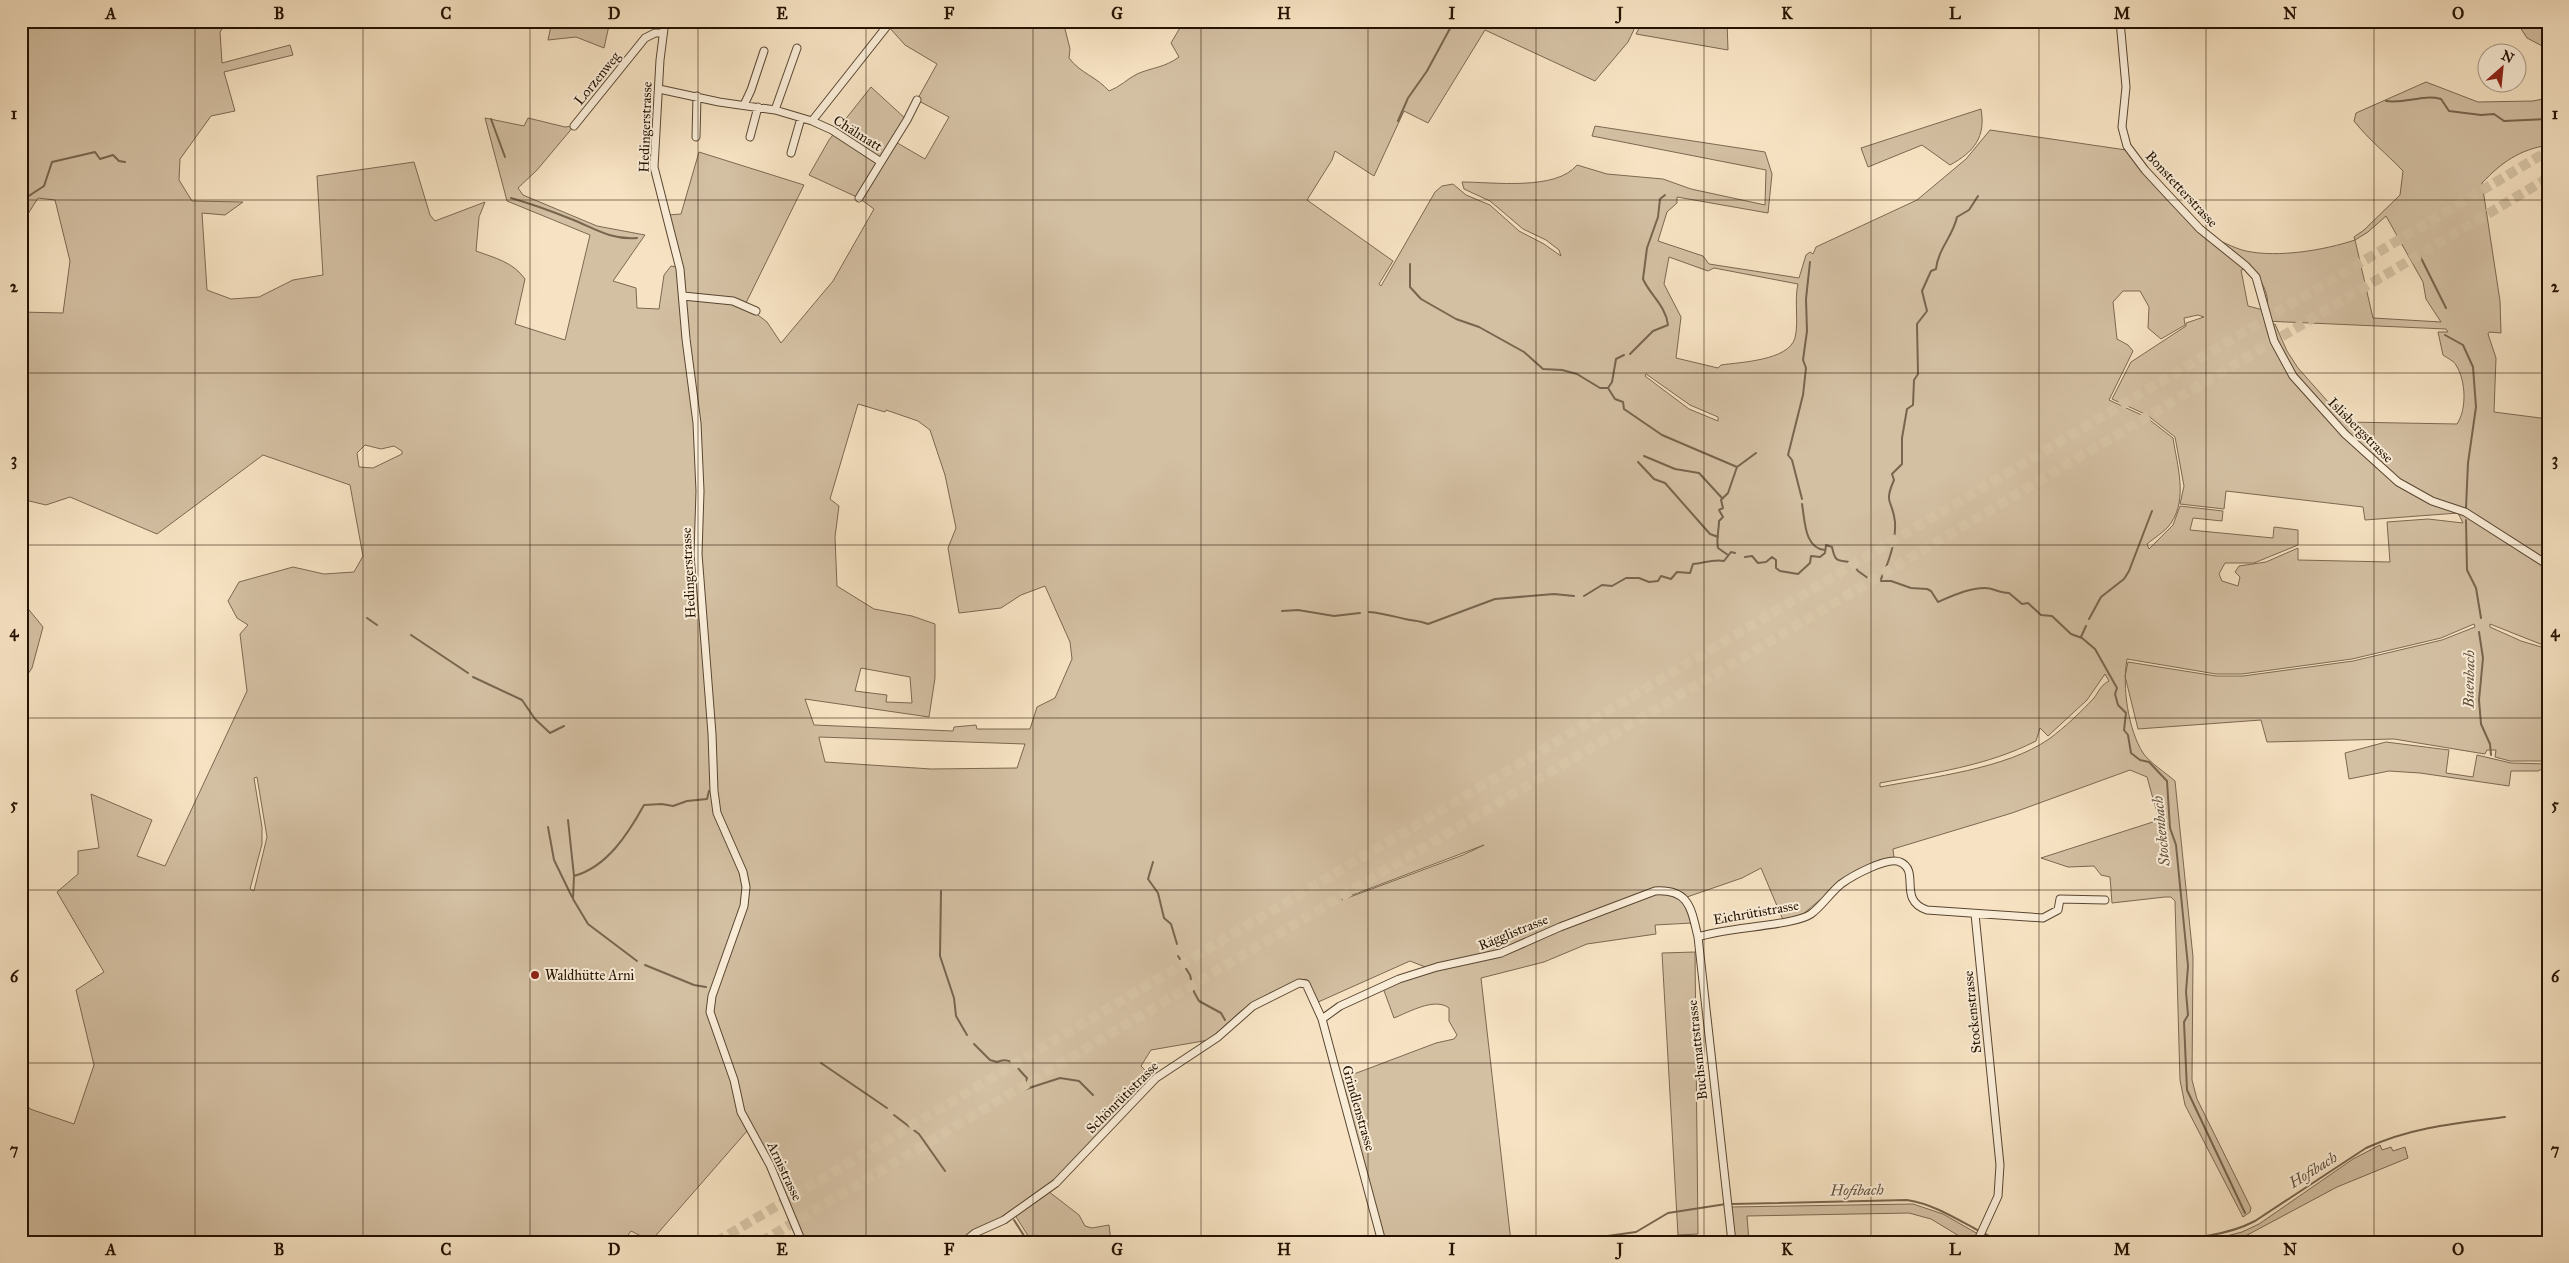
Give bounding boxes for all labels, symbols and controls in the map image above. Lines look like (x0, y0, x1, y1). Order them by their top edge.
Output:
text: A (105, 4, 117, 23)
text: B (274, 4, 284, 23)
text: C (441, 4, 452, 23)
text: D (608, 4, 621, 23)
text: E (776, 4, 788, 23)
text: F (944, 4, 955, 23)
text: G (1111, 4, 1123, 23)
text: H (1277, 4, 1291, 23)
text: I (1449, 4, 1456, 23)
text: J (1615, 4, 1624, 24)
text: K (1781, 4, 1793, 23)
text: L (1949, 4, 1961, 23)
text: M (2114, 4, 2131, 23)
text: N (2283, 4, 2297, 23)
text: O (2452, 4, 2464, 23)
north arrow (2476, 42, 2526, 92)
text: N (2499, 47, 2517, 67)
street label: Lorzenweg (571, 48, 624, 108)
street label: Hedingerstrasse (635, 81, 656, 173)
text: 1 (11, 104, 18, 123)
text: 1 (2552, 104, 2559, 123)
street label: Chälmatt (830, 112, 885, 155)
street label: Bonstetterstrasse (2142, 148, 2221, 231)
text: 2 (10, 277, 19, 296)
text: 2 (2551, 277, 2560, 296)
street label: Islisbergstrasse (2324, 394, 2397, 467)
text: 3 (11, 450, 17, 470)
text: 3 (2552, 450, 2558, 470)
street label: Hedingerstrasse (678, 527, 699, 619)
text: 4 (10, 622, 20, 642)
text: 4 (2551, 622, 2561, 642)
water label: Buenbach (2459, 649, 2479, 709)
water label: Stockenbach (2148, 794, 2174, 868)
text: 5 (10, 795, 18, 814)
text: 5 (2551, 795, 2559, 814)
street label: Eichrütistrasse (1712, 897, 1800, 928)
street label: Rägglistrasse (1476, 911, 1551, 954)
text: 6 (10, 967, 19, 986)
place label: Waldhütte Arni (545, 967, 634, 984)
text: 6 (2551, 967, 2560, 986)
marker: Waldhütte Arni (529, 969, 541, 981)
street label: Stockenstrasse (1960, 970, 1985, 1054)
street label: Buchsmattstrasse (1684, 999, 1711, 1101)
street label: Schönrütistrasse (1083, 1058, 1162, 1137)
street label: Grindlenstrasse (1338, 1063, 1379, 1153)
street label: Arnistrasse (763, 1138, 806, 1204)
text: 7 (10, 1140, 19, 1159)
text: 7 (2551, 1140, 2560, 1159)
water label: Hofibach (2285, 1148, 2341, 1192)
water label: Hofibach (1829, 1181, 1885, 1199)
text: A (105, 1240, 117, 1259)
text: B (274, 1240, 284, 1259)
text: C (441, 1240, 452, 1259)
text: D (608, 1240, 621, 1259)
text: E (776, 1240, 788, 1259)
text: F (944, 1240, 955, 1259)
text: G (1111, 1240, 1123, 1259)
text: H (1277, 1240, 1291, 1259)
text: I (1449, 1240, 1456, 1259)
text: J (1615, 1240, 1624, 1260)
text: K (1781, 1240, 1793, 1259)
text: L (1949, 1240, 1961, 1259)
text: M (2114, 1240, 2131, 1259)
text: N (2283, 1240, 2297, 1259)
text: O (2452, 1240, 2464, 1259)

